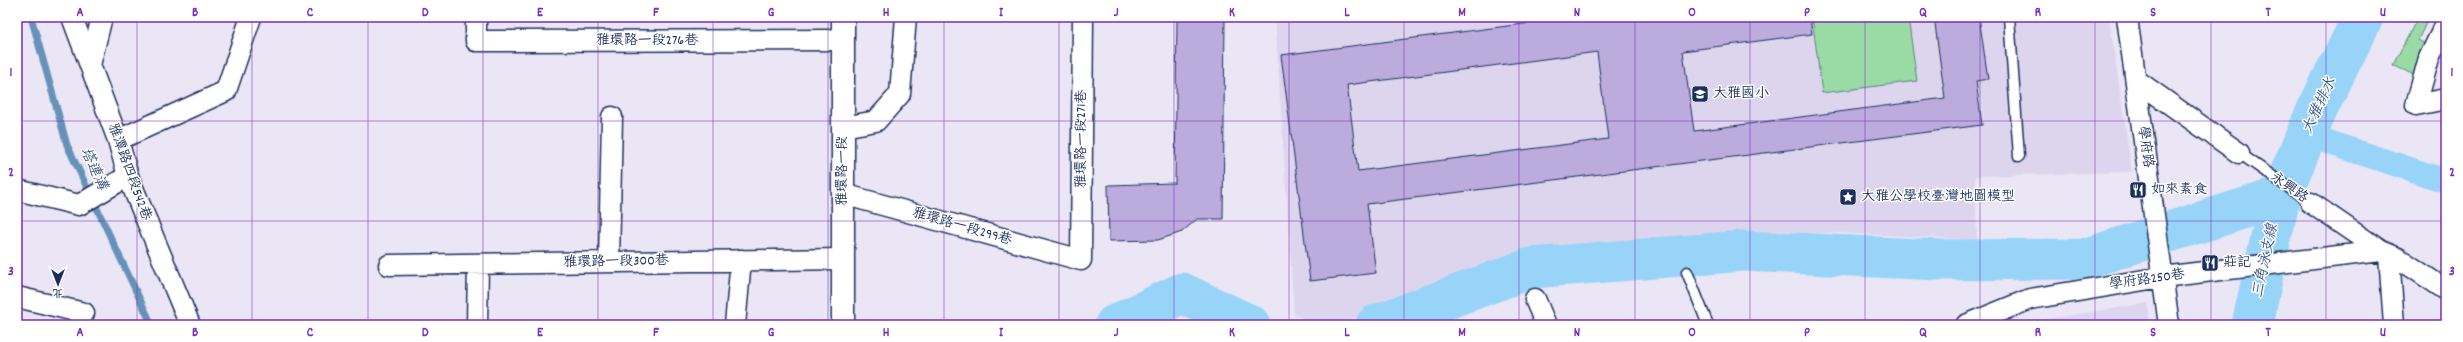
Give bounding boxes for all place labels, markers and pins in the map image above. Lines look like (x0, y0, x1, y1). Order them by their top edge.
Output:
school or university icon: 大雅國小 (1690, 84, 1710, 104)
place label: 大雅國小 (1713, 84, 1769, 104)
restaurant icon: 如來素食 (2128, 180, 2148, 200)
place label: 如來素食 (2151, 180, 2207, 200)
place icon: 大雅公學校臺灣地圖模型 (1838, 187, 1858, 207)
place label: 大雅公學校臺灣地圖模型 (1861, 187, 2015, 207)
restaurant icon: 莊記 (2200, 253, 2220, 273)
place label: 莊記 (2223, 253, 2251, 273)

